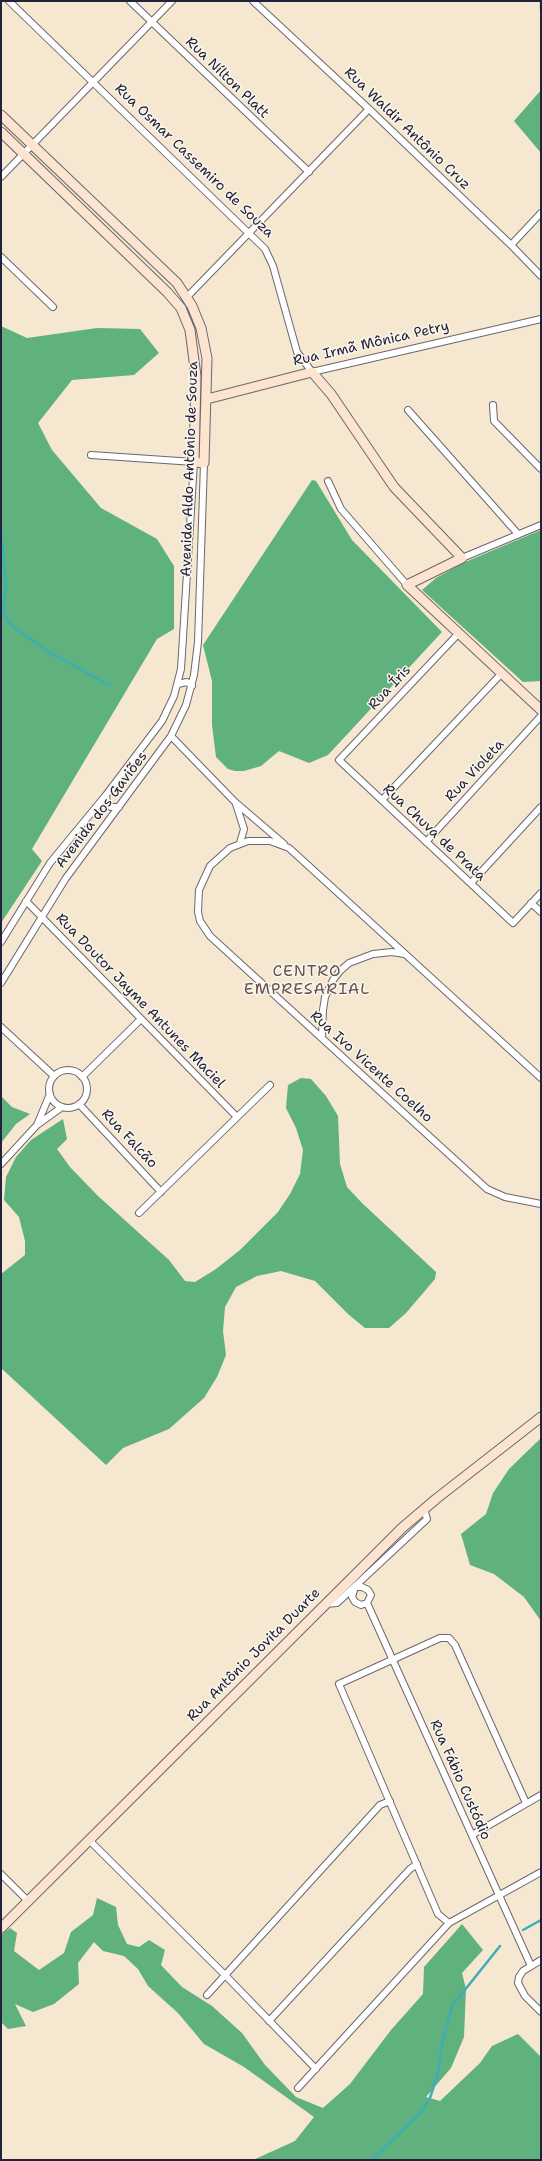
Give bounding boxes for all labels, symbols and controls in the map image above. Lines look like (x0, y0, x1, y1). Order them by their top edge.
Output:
street label: Rua Nílton Platt (182, 34, 272, 122)
street label: Rua Waldir Antônio Cruz (340, 64, 474, 194)
street label: Rua Osmar Cassemiro de Souza (111, 80, 277, 242)
street label: Rua Irmã Mônica Petry (291, 318, 451, 370)
street label: Avenida Aldo Antônio de Souza (178, 361, 202, 577)
street label: Rua Íris (365, 662, 415, 714)
street label: Rua Violeta (442, 736, 508, 806)
street label: Avenida dos Gaviões (53, 748, 151, 872)
street label: Rua Chuva de Prata (379, 781, 489, 885)
street label: Rua Doutor Jayme Antunes Maciel (52, 910, 228, 1092)
district label: CENTRO EMPRESARIAL (244, 962, 370, 1000)
street label: Rua Ivo Vicente Coelho (306, 1008, 436, 1126)
street label: Rua Falcão (97, 1106, 161, 1172)
street label: Rua Antônio Jovita Duarte (184, 1585, 324, 1725)
street label: Rua Fábio Custódio (426, 1717, 494, 1843)

